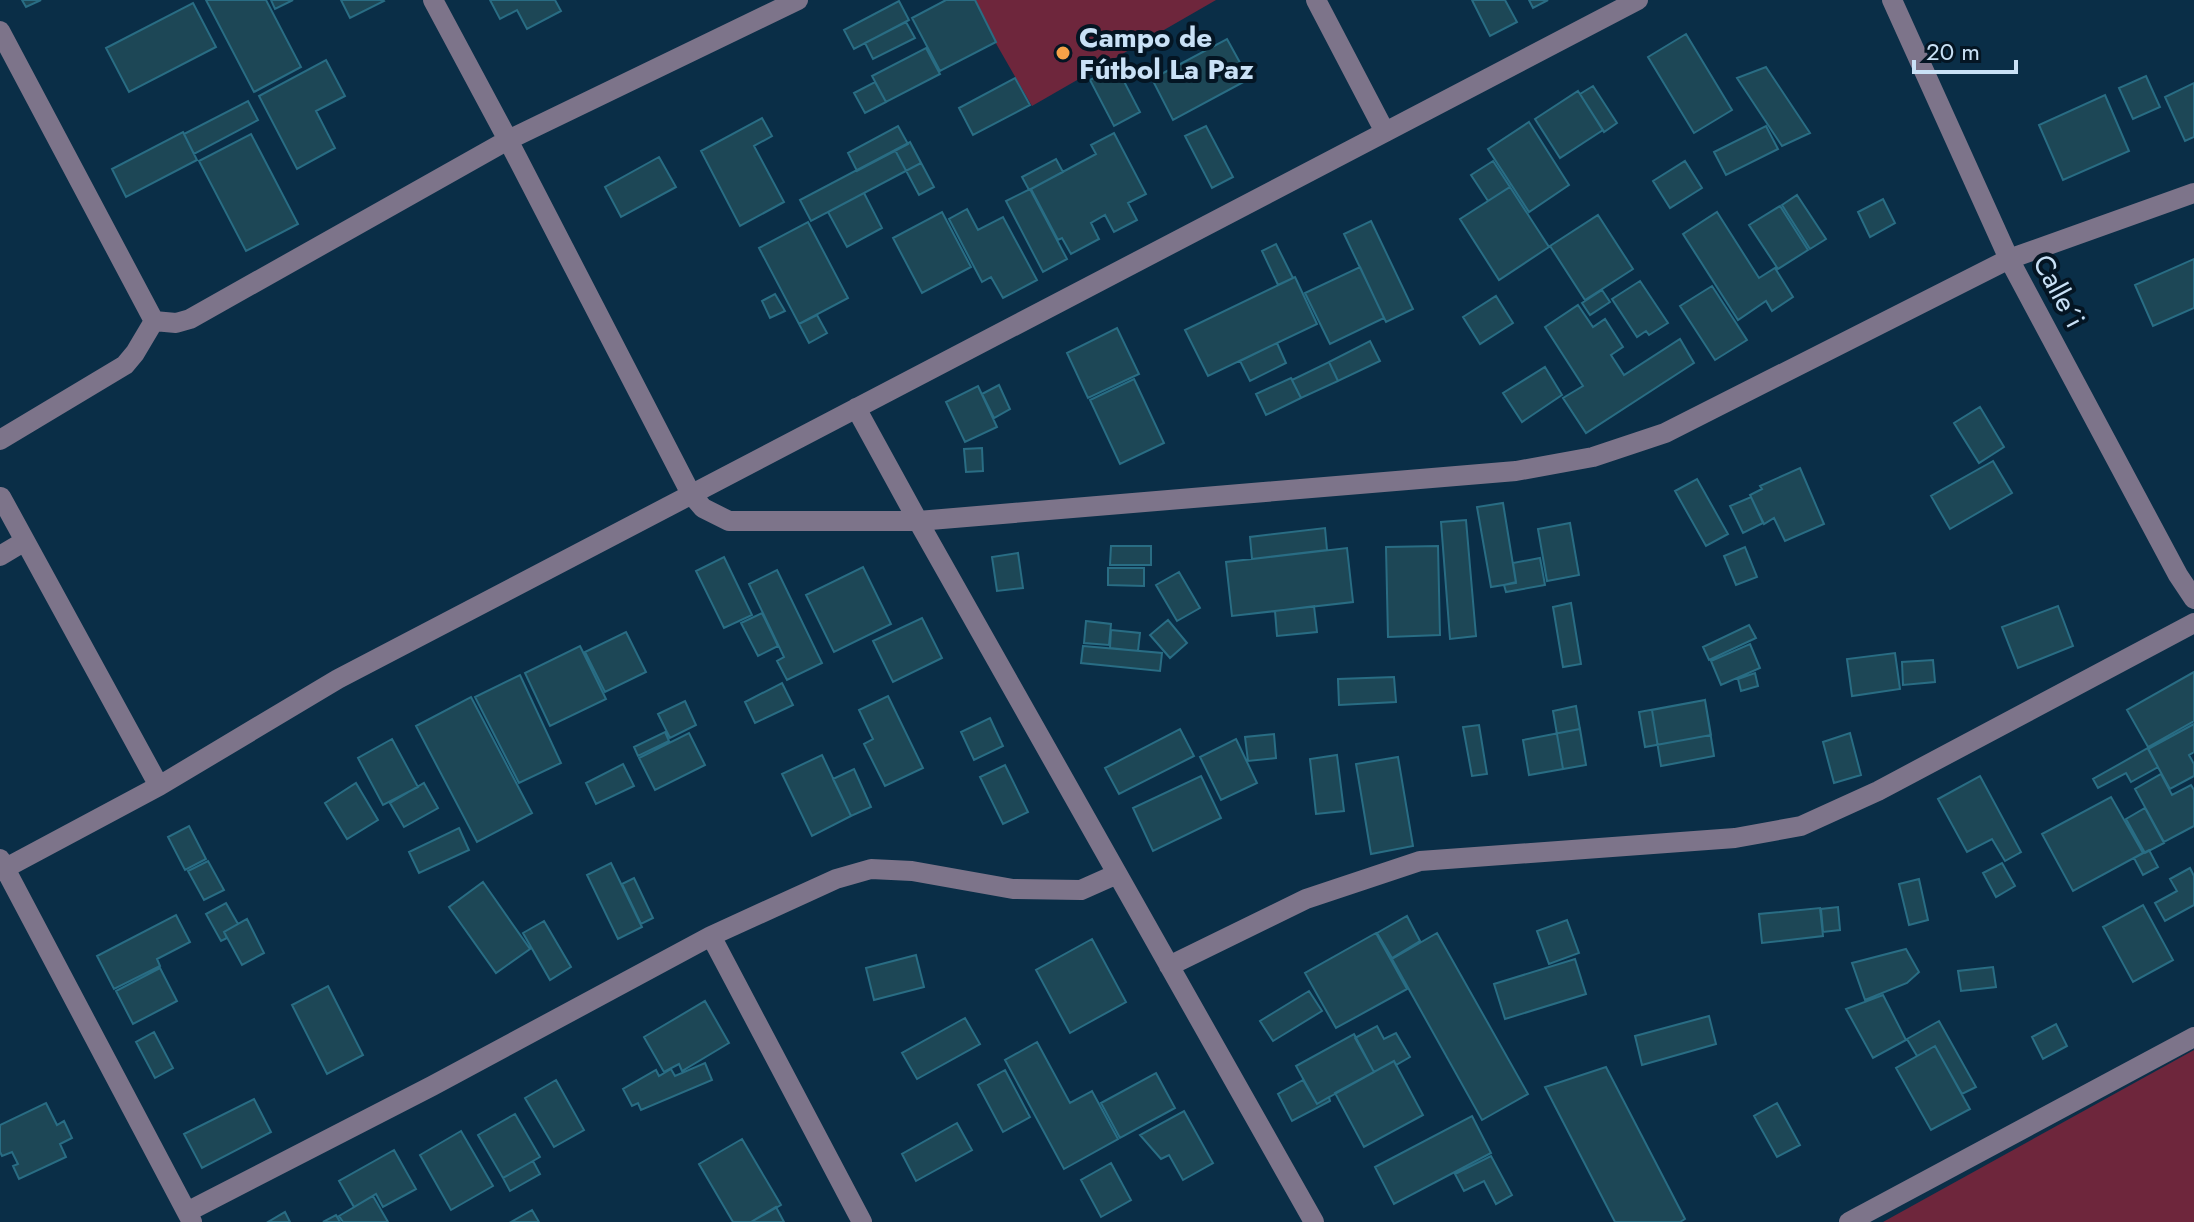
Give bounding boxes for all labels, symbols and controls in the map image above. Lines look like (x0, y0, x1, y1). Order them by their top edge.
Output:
place label: Campo de Fútbol La Paz (1079, 17, 1254, 90)
scale bar (1914, 24, 2016, 74)
text: 20 m (1926, 34, 1980, 69)
marker: Campo de Fútbol La Paz (1054, 44, 1072, 62)
street label: Calle´i (2023, 247, 2095, 335)

